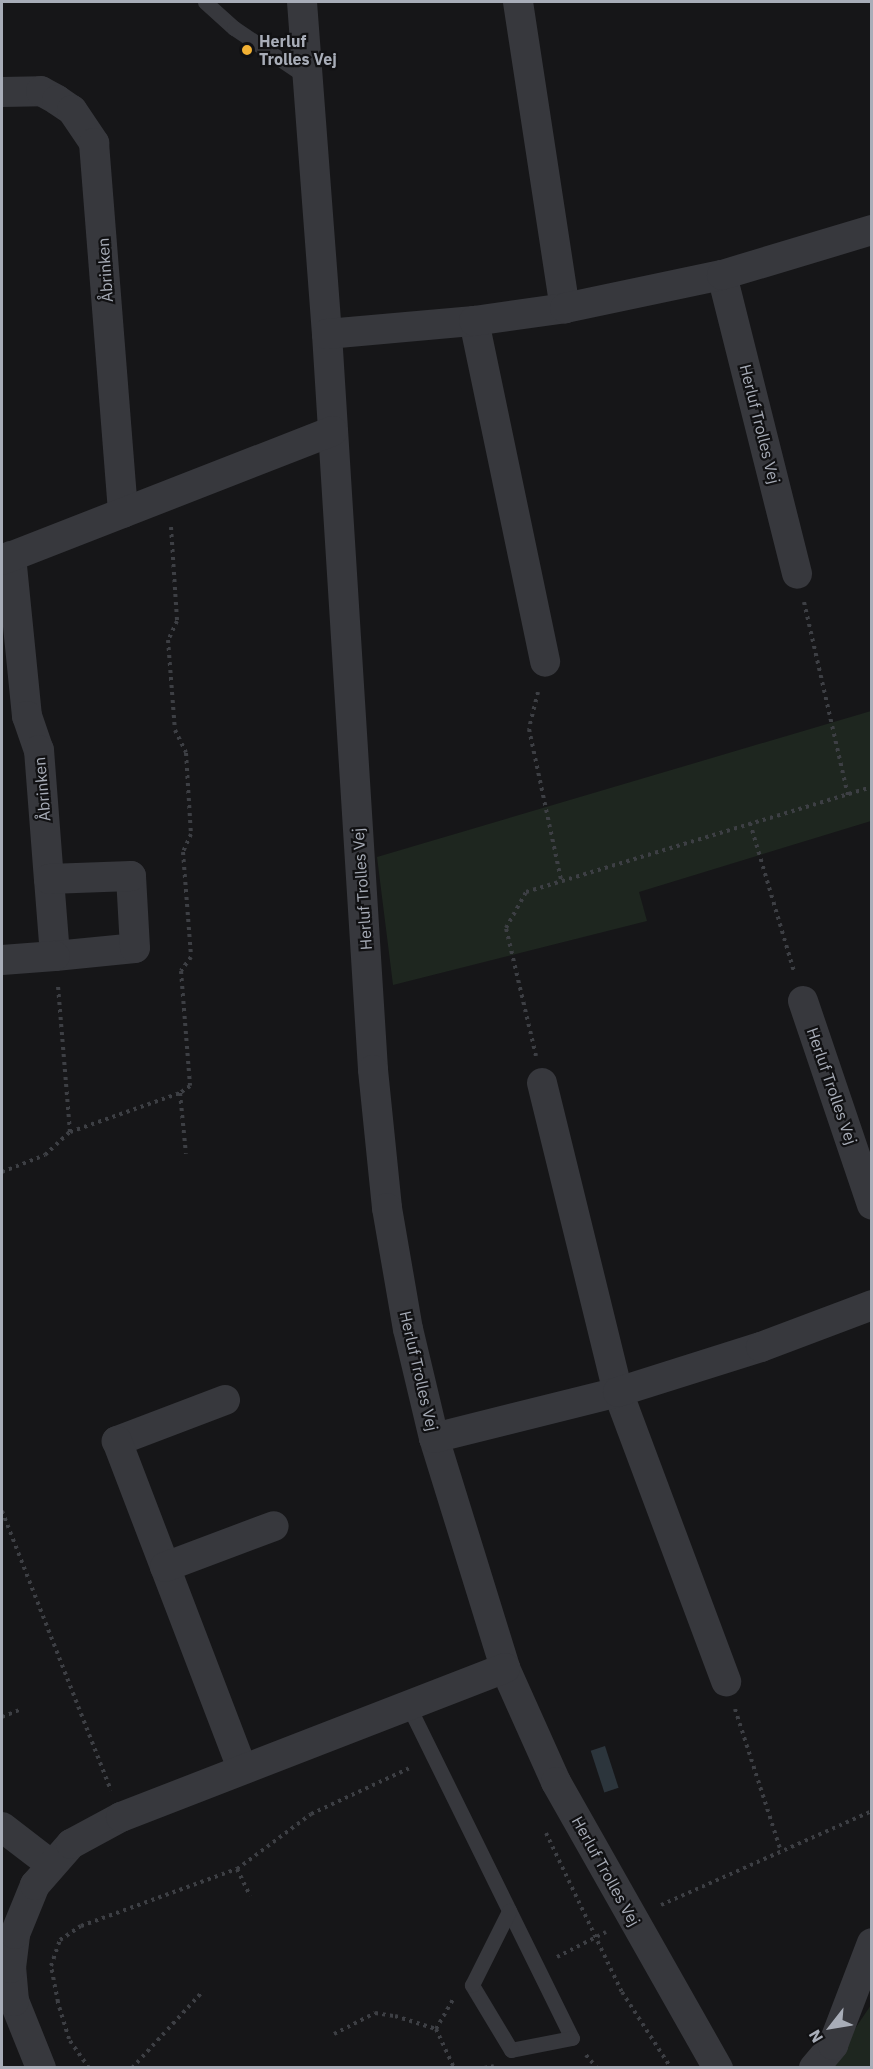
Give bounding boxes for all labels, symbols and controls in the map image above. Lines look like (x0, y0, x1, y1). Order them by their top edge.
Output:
place label: Herluf Trolles Vej (259, 31, 337, 69)
marker: Herluf Trolles Vej (240, 43, 254, 57)
street label: Åbrinken (93, 237, 117, 303)
street label: Herluf Trolles Vej (736, 362, 784, 486)
street label: Åbrinken (30, 756, 54, 822)
street label: Herluf Trolles Vej (348, 827, 376, 951)
street label: Herluf Trolles Vej (803, 1025, 861, 1147)
street label: Herluf Trolles Vej (396, 1309, 442, 1433)
street label: Herluf Trolles Vej (568, 1813, 644, 1929)
north arrow (801, 1997, 861, 2057)
text: N (804, 2026, 827, 2046)

